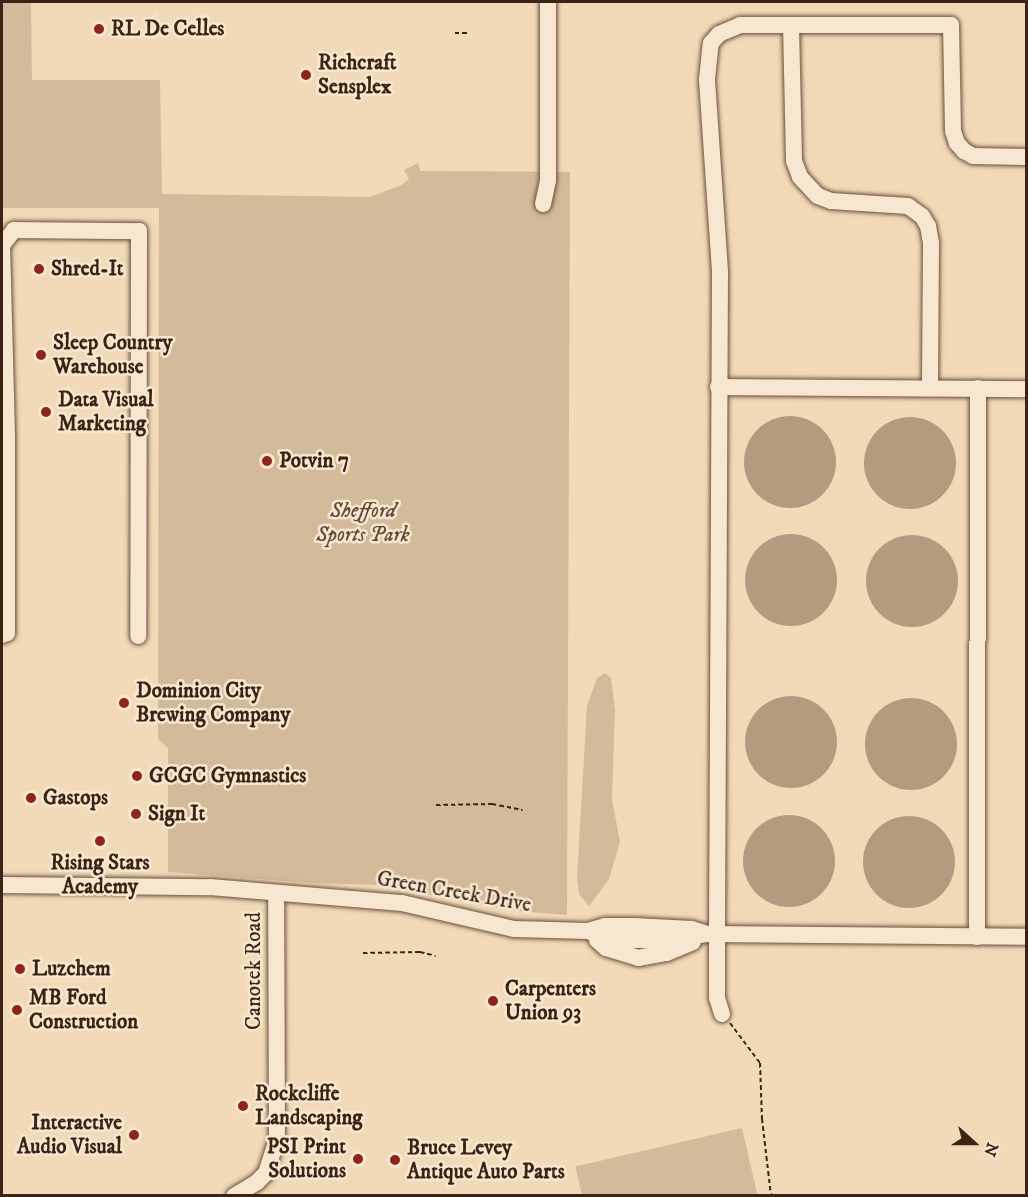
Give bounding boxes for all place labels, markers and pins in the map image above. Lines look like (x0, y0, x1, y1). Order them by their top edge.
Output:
place label: RL De Celles (111, 16, 224, 42)
marker: RL De Celles (92, 22, 106, 36)
place label: Richcraft Sensplex (318, 50, 397, 100)
marker: Richcraft Sensplex (299, 68, 313, 82)
place label: Shred-It (51, 256, 124, 282)
marker: Shred-It (32, 262, 46, 276)
place label: Sleep Country Warehouse (53, 330, 172, 380)
marker: Sleep Country Warehouse (34, 348, 48, 362)
place label: Data Visual Marketing (58, 387, 154, 437)
marker: Data Visual Marketing (39, 405, 53, 419)
place label: Potvin 7 (279, 448, 349, 474)
marker: Potvin 7 (260, 454, 274, 468)
place label: Dominion City Brewing Company (136, 678, 290, 728)
marker: Dominion City Brewing Company (117, 696, 131, 710)
place label: GCGC Gymnastics (149, 763, 306, 789)
marker: GCGC Gymnastics (130, 769, 144, 783)
place label: Gastops (43, 785, 108, 811)
marker: Gastops (24, 791, 38, 805)
place label: Sign It (148, 801, 205, 827)
marker: Sign It (129, 807, 143, 821)
marker: Rising Stars Academy (93, 834, 107, 848)
place label: Rising Stars Academy (51, 850, 149, 900)
place label: Luzchem (32, 956, 111, 982)
marker: Luzchem (13, 962, 27, 976)
place label: Carpenters Union 93 (505, 976, 596, 1026)
place label: MB Ford Construction (29, 985, 138, 1035)
marker: Carpenters Union 93 (486, 994, 500, 1008)
marker: MB Ford Construction (10, 1003, 24, 1017)
place label: Rockcliffe Landscaping (255, 1081, 363, 1131)
marker: Rockcliffe Landscaping (236, 1099, 250, 1113)
place label: Interactive Audio Visual (17, 1110, 122, 1160)
marker: Interactive Audio Visual (127, 1128, 141, 1142)
place label: PSI Print Solutions (267, 1134, 346, 1184)
place label: Bruce Levey Antique Auto Parts (407, 1135, 565, 1185)
marker: PSI Print Solutions (351, 1152, 365, 1166)
marker: Bruce Levey Antique Auto Parts (388, 1153, 402, 1167)

